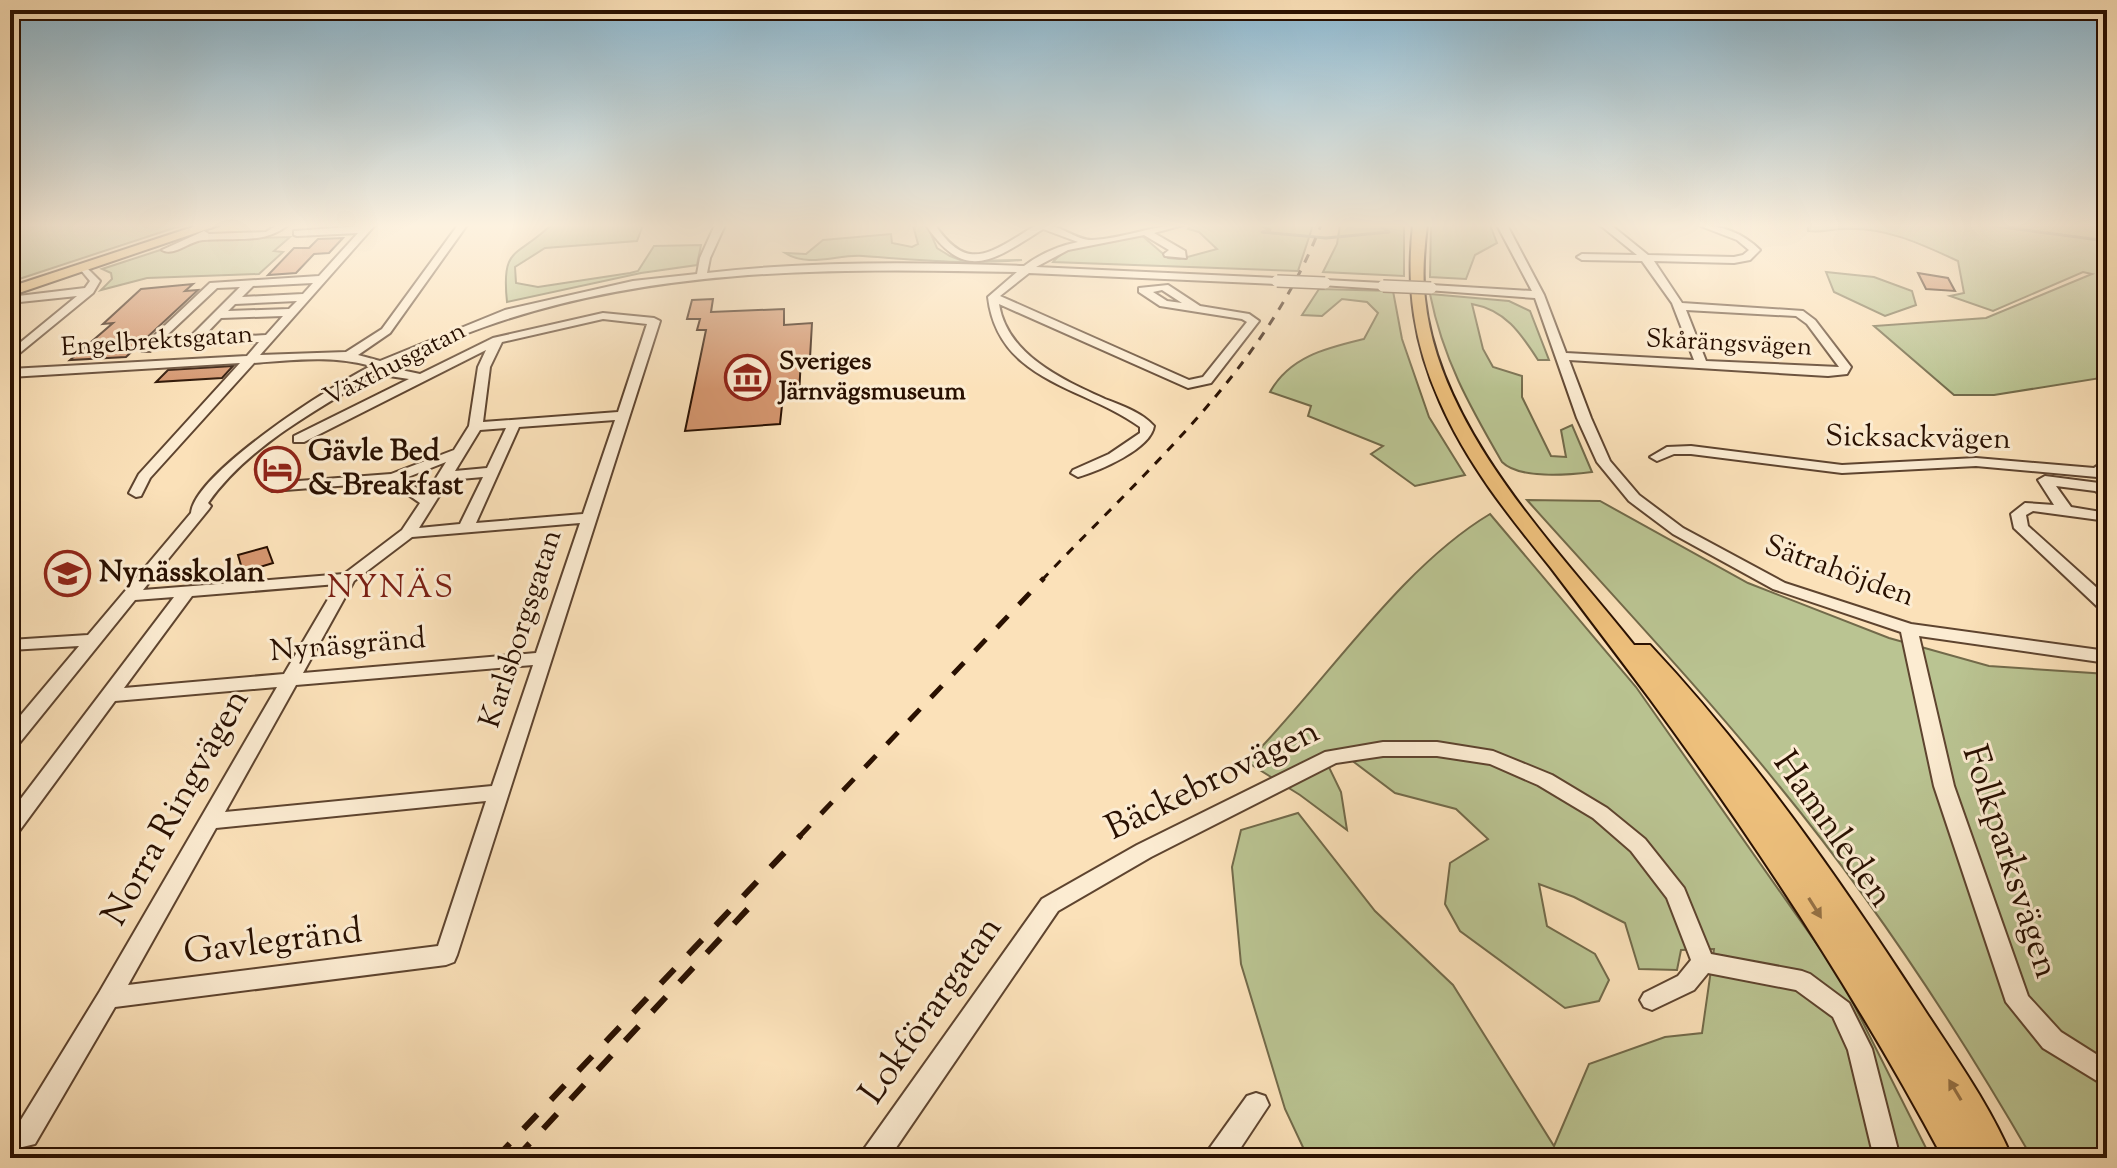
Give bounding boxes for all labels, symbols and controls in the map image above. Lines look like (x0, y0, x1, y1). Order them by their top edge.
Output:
street label: Växthusgatan (317, 313, 473, 417)
street label: Engelbrektsgatan (60, 317, 254, 367)
street label: Skårängsvägen (1645, 321, 1813, 367)
place label: Sveriges Järnvägsmuseum (777, 344, 966, 411)
museum icon: Sveriges Järnvägsmuseum (724, 353, 772, 401)
street label: Sicksackvägen (1825, 416, 2011, 462)
place label: Gävle Bed & Breakfast (308, 431, 464, 508)
hotel icon: Gävle Bed & Breakfast (253, 445, 301, 493)
street label: Karlsborgsgatan (470, 524, 574, 734)
street label: Sätrahöjden (1758, 525, 1920, 619)
school or university icon: Nynässkolan (44, 549, 92, 597)
place label: Nynässkolan (99, 552, 265, 595)
district label: NYNÄS (327, 566, 455, 612)
street label: Nynäsgränd (268, 618, 428, 674)
street label: Norra Ringvägen (90, 680, 264, 936)
street label: Bäckebrovägen (1097, 707, 1329, 855)
street label: Folkparksvägen (1947, 739, 2071, 985)
street label: Hamnleden (1759, 741, 1905, 919)
one-way arrow (1807, 897, 1821, 919)
street label: Gavlegränd (181, 906, 365, 980)
street label: Lokförargatan (848, 906, 1016, 1116)
one-way arrow (1948, 1079, 1962, 1101)

